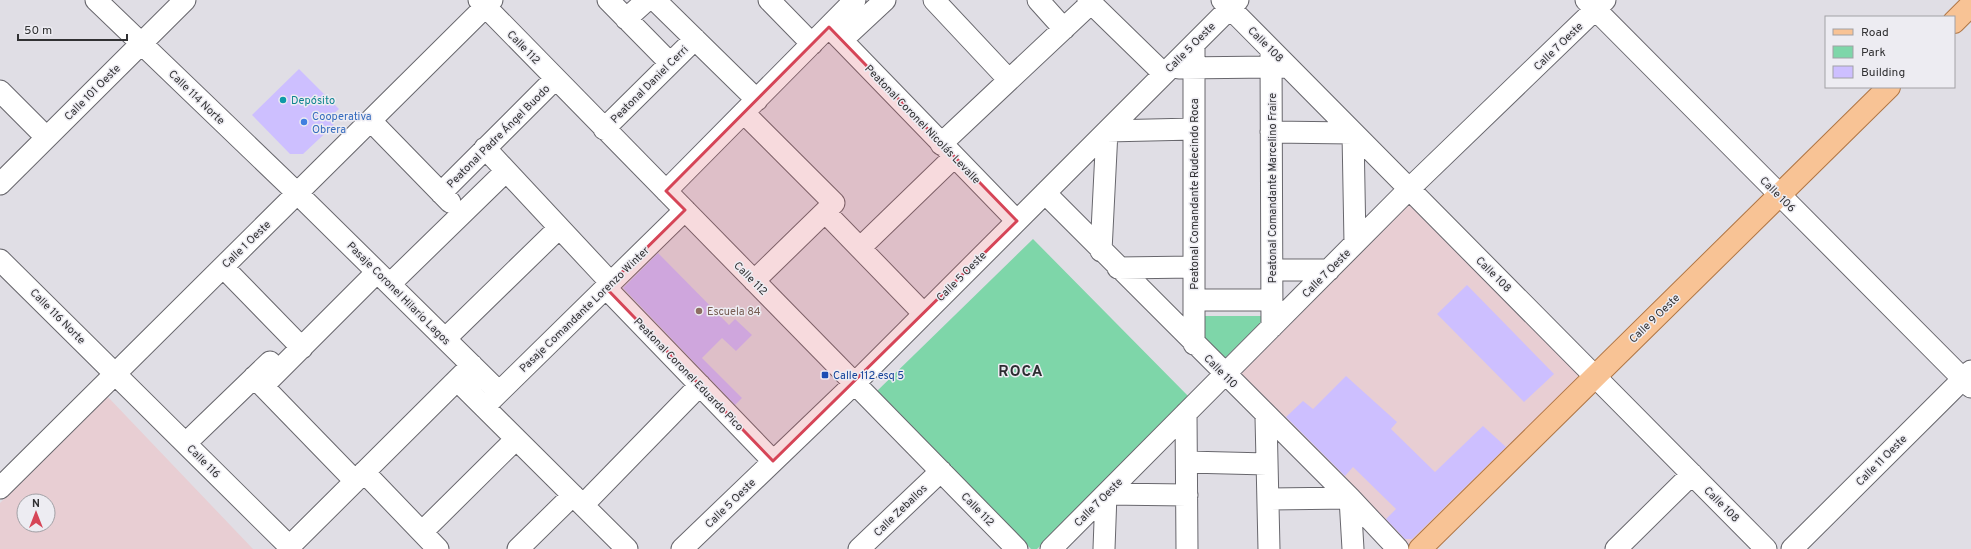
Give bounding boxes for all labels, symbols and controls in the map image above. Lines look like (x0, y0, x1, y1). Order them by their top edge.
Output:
scale bar (18, 16, 127, 42)
legend (1825, 16, 1955, 88)
street label: Calle 5 Oeste (1163, 20, 1219, 76)
street label: Calle 7 Oeste (1531, 20, 1586, 74)
text: 50 m (24, 23, 52, 39)
street label: Calle 108 (1244, 24, 1286, 66)
text: Road (1861, 25, 1889, 41)
street label: Calle 112 (504, 28, 543, 68)
street label: Peatonal Daniel Cerri (608, 43, 691, 126)
text: Park (1861, 45, 1886, 61)
street label: Calle 101 Oeste (62, 62, 124, 124)
street label: Peatonal Coronel Nicolás Levalle (861, 62, 983, 187)
text: Building (1861, 65, 1905, 81)
street label: Calle 114 Norte (165, 67, 227, 128)
street label: Peatonal Padre Ángel Buodo (443, 81, 553, 191)
street label: Peatonal Comandante Marcelino Fraire (1266, 93, 1280, 283)
place label: Depósito (291, 94, 335, 108)
marker: Depósito (278, 95, 288, 105)
street label: Peatonal Comandante Rudecindo Roca (1188, 98, 1202, 290)
place label: Cooperativa Obrera (312, 110, 372, 137)
marker: Cooperativa Obrera (299, 117, 309, 127)
street label: Calle 106 (1756, 174, 1798, 216)
street label: Calle 1 Oeste (219, 218, 274, 272)
street label: Pasaje Coronel Hilario Lagos (344, 239, 453, 348)
street label: Pasaje Comandante Lorenzo Winter (517, 243, 653, 376)
street label: Calle 7 Oeste (1299, 246, 1354, 301)
street label: Calle 5 Oeste (934, 249, 990, 305)
street label: Calle 108 (1472, 254, 1514, 296)
street label: Calle 112 (730, 259, 770, 299)
street label: Calle 116 Norte (27, 286, 88, 347)
street label: Calle 9 Oeste (1626, 291, 1683, 346)
place label: Escuela 84 (707, 305, 761, 319)
marker: Escuela 84 (694, 306, 704, 316)
street label: Peatonal Coronel Eduardo Pico (630, 315, 746, 434)
street label: Calle 110 (1200, 352, 1240, 392)
district label: ROCA (998, 363, 1044, 382)
place label: Calle 112 esq 5 (833, 369, 904, 383)
marker: Calle 112 esq 5 (820, 370, 830, 380)
street label: Calle 11 Oeste (1853, 432, 1910, 489)
street label: Calle 116 (184, 442, 223, 481)
street label: Calle 7 Oeste (1071, 475, 1126, 530)
street label: Calle 5 Oeste (702, 476, 759, 531)
street label: Calle Zeballos (871, 482, 930, 540)
street label: Calle 108 (1700, 484, 1742, 526)
street label: Calle 112 (958, 490, 997, 530)
north arrow (16, 493, 56, 533)
text: N (32, 497, 40, 511)

